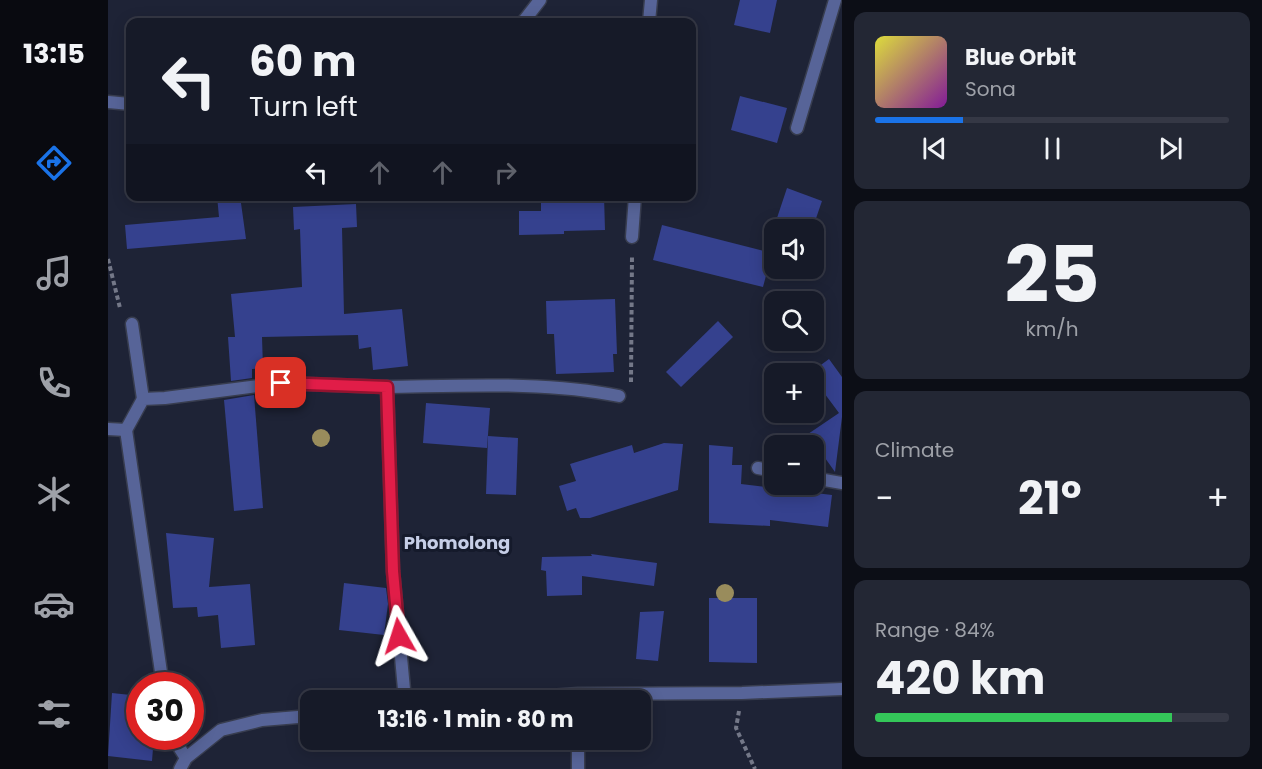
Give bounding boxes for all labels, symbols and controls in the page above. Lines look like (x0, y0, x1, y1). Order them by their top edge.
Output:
text: 60 m (249, 32, 357, 91)
text: 13:15 (23, 35, 85, 72)
icon: left (150, 42, 228, 120)
text: Blue Orbit (965, 42, 1076, 73)
text: Sona (965, 75, 1016, 103)
text: Turn left (249, 88, 358, 125)
icon: previous (918, 132, 951, 165)
icon: pause (1036, 132, 1069, 165)
icon: next (1154, 132, 1187, 165)
icon: directions (33, 142, 75, 184)
icon: left (300, 156, 333, 189)
icon: ahead (363, 156, 396, 189)
icon: ahead (426, 156, 459, 189)
icon: right (489, 156, 522, 189)
map controls (764, 219, 824, 495)
button: sound (764, 219, 824, 279)
text: 25 (1004, 220, 1100, 329)
icon: music (33, 252, 75, 294)
button: search (764, 291, 824, 351)
text: km/h (1025, 315, 1079, 343)
pin (255, 357, 306, 408)
icon: phone (33, 362, 75, 404)
button: + (764, 363, 824, 423)
icon: arrive (264, 366, 297, 399)
button: − (764, 435, 824, 495)
text: Climate (875, 436, 954, 464)
text: 21° (1018, 467, 1082, 530)
icon: climate (33, 473, 75, 515)
text: − (875, 475, 893, 522)
text: + (1206, 475, 1229, 522)
district label: Phomolong (404, 530, 510, 555)
icon: car (33, 583, 75, 625)
position arrow (367, 604, 431, 668)
text: Range · 84% (875, 616, 995, 644)
text: 420 km (875, 647, 1046, 710)
speed limit sign: 30 (126, 672, 204, 750)
icon: filters (33, 693, 75, 735)
text: 13:16 · 1 min · 80 m (377, 704, 574, 735)

